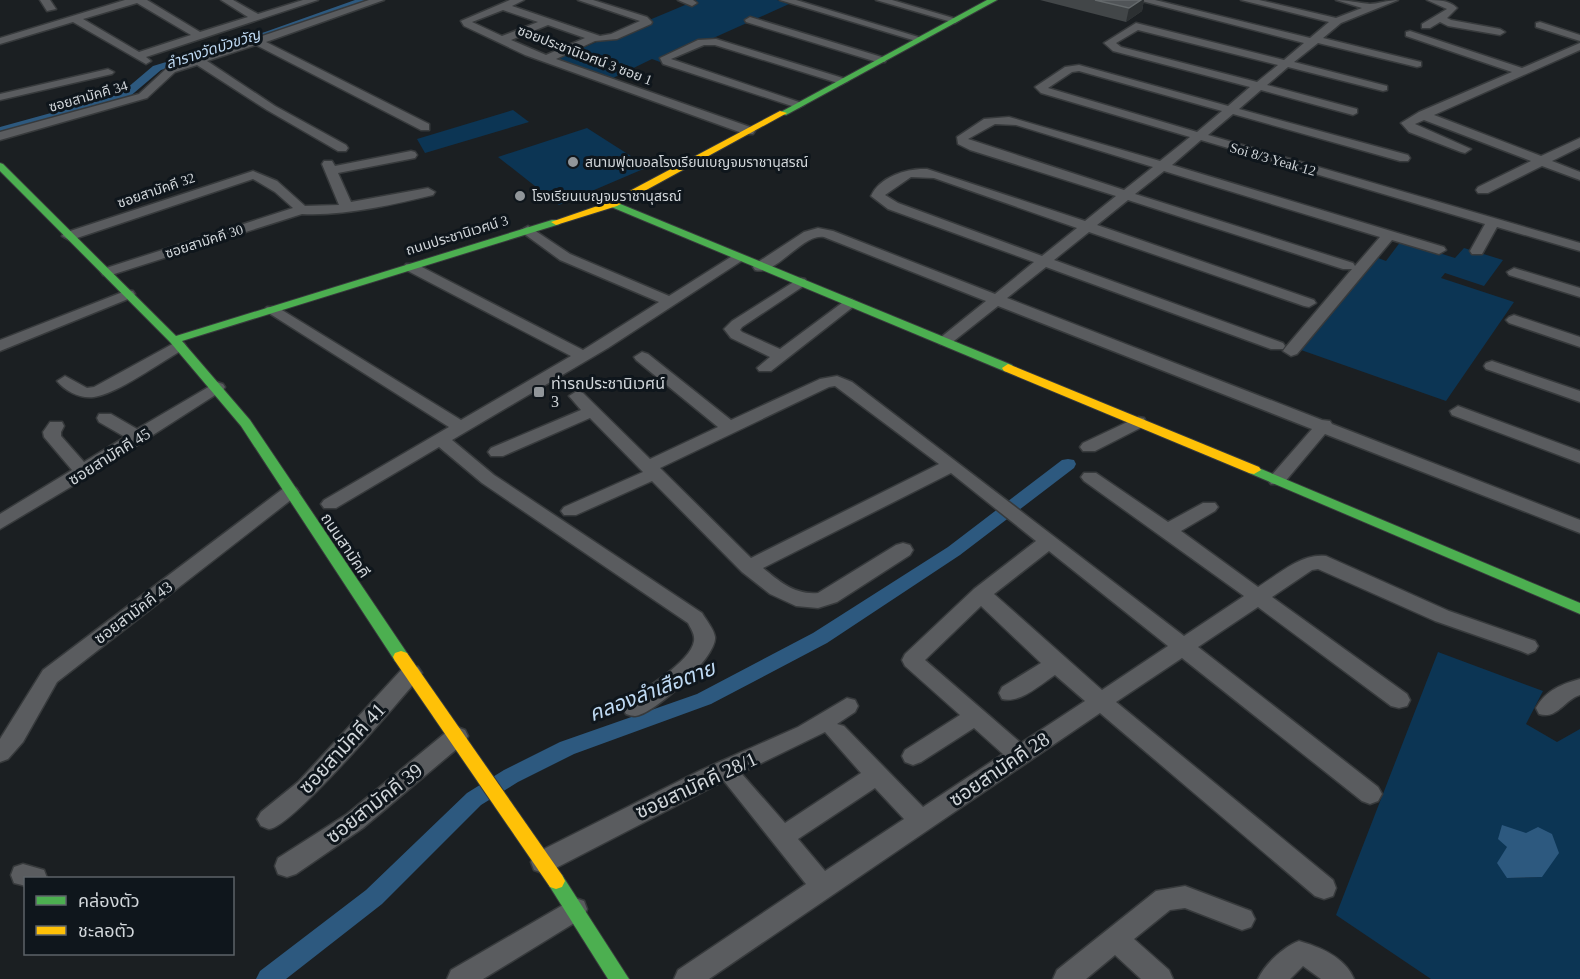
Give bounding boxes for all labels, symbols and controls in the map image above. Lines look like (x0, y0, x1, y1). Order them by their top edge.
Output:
street label: ซอยประชานิเวศน์ 3 ซอย 1 (515, 23, 654, 88)
water label: ลำรางวัดบัวขวัญ (164, 26, 264, 72)
street label: ซอยสามัคคี 34 (47, 78, 129, 115)
street label: Soi 8/3 Yeak 12 (1228, 140, 1318, 179)
marker: สนามฟุตบอลโรงเรียนเบญจมราชานุสรณ์ (566, 155, 580, 169)
place label: สนามฟุตบอลโรงเรียนเบญจมราชานุสรณ์ (585, 155, 808, 171)
street label: ซอยสามัคคี 32 (115, 170, 197, 211)
marker: โรงเรียนเบญจมราชานุสรณ์ (513, 189, 527, 203)
place label: โรงเรียนเบญจมราชานุสรณ์ (532, 189, 682, 205)
street label: ถนนประชานิเวศน์ 3 (404, 213, 510, 258)
street label: ซอยสามัคคี 30 (163, 222, 245, 261)
place label: ท่ารถประชานิเวศน์ 3 (551, 375, 665, 410)
marker: ท่ารถประชานิเวศน์ 3 (532, 385, 546, 399)
street label: ซอยสามัคคี 45 (65, 425, 153, 488)
street label: ถนนสามัคคี (318, 510, 373, 581)
street label: ซอยสามัคคี 43 (91, 578, 175, 647)
water label: คลองลำเสือตาย (586, 655, 720, 726)
street label: ซอยสามัคคี 41 (294, 698, 390, 798)
street label: ซอยสามัคคี 28 (945, 727, 1053, 811)
street label: ซอยสามัคคี 28/1 (632, 747, 760, 823)
street label: ซอยสามัคคี 39 (322, 759, 426, 847)
legend (24, 877, 234, 955)
text: คล่องตัว (78, 891, 140, 911)
text: ชะลอตัว (78, 921, 135, 941)

